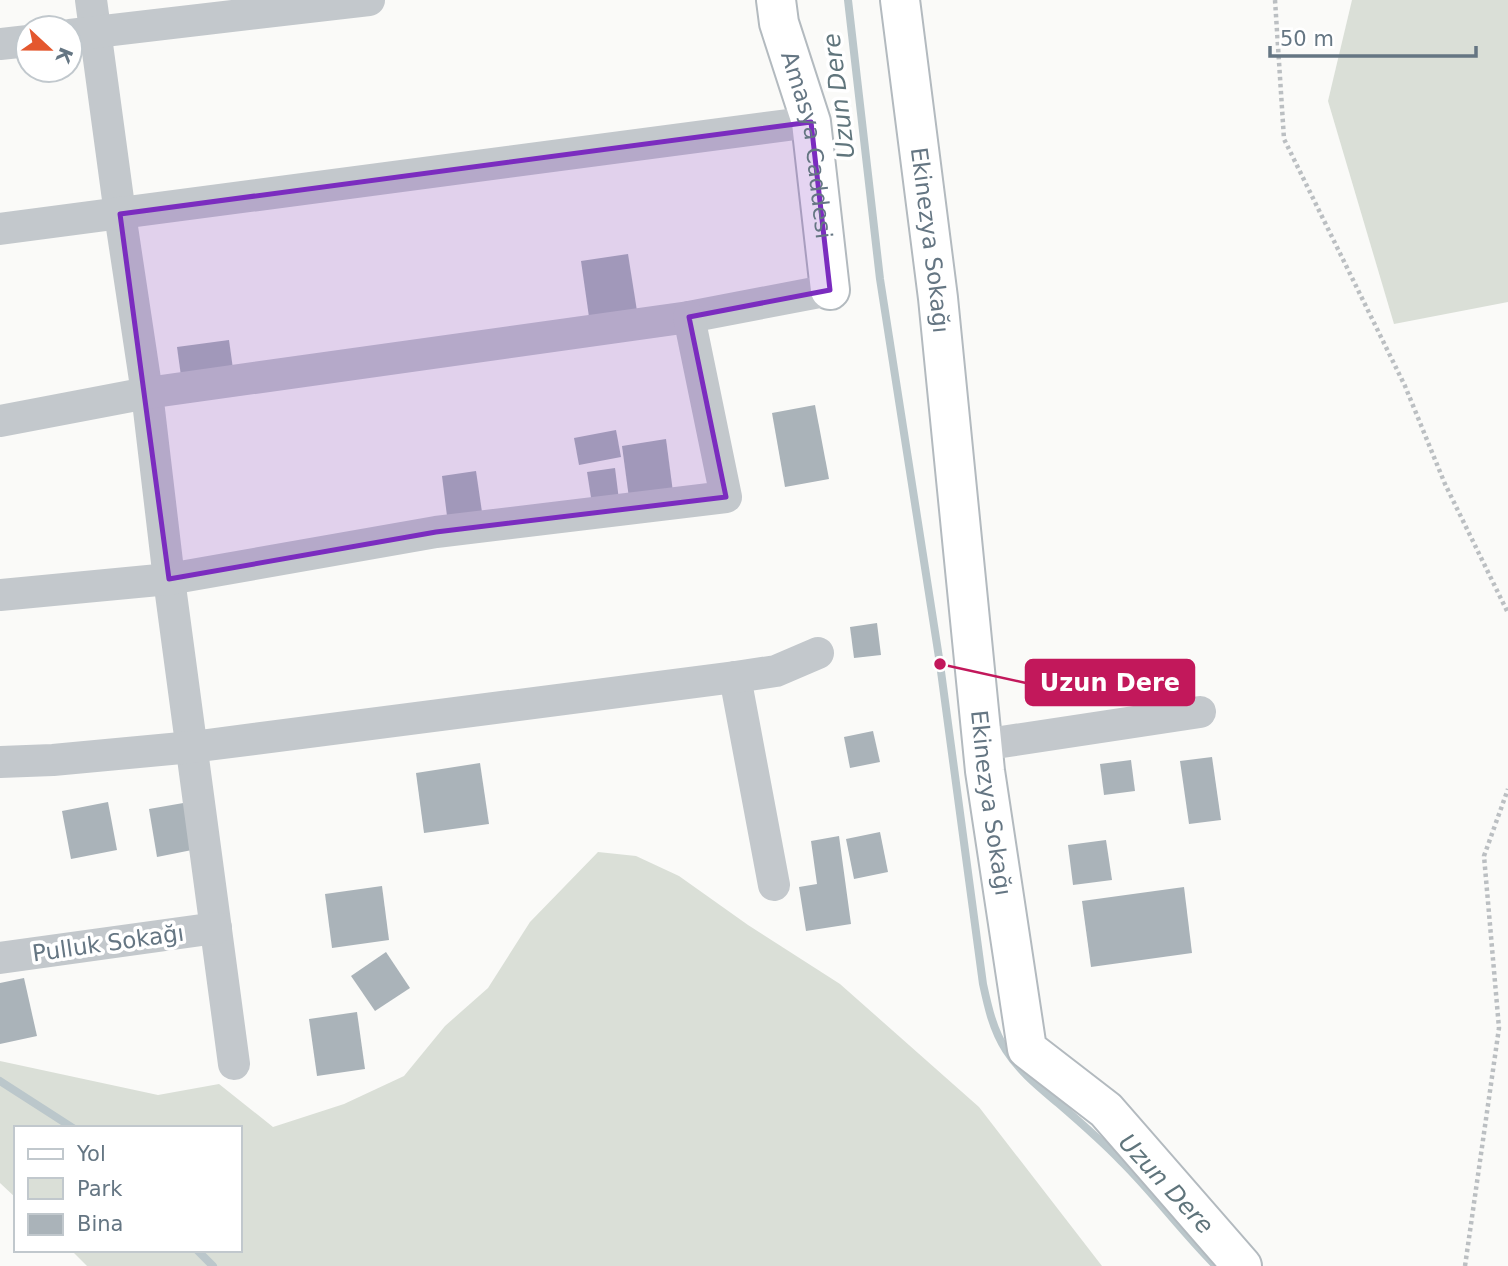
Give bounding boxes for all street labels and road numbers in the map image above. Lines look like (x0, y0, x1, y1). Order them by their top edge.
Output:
street label: Amasya Caddesi (776, 48, 837, 240)
street label: Ekinezya Sokağı (906, 146, 954, 334)
street label: Ekinezya Sokağı (966, 709, 1017, 897)
street label: Pulluk Sokağı (31, 920, 185, 966)

